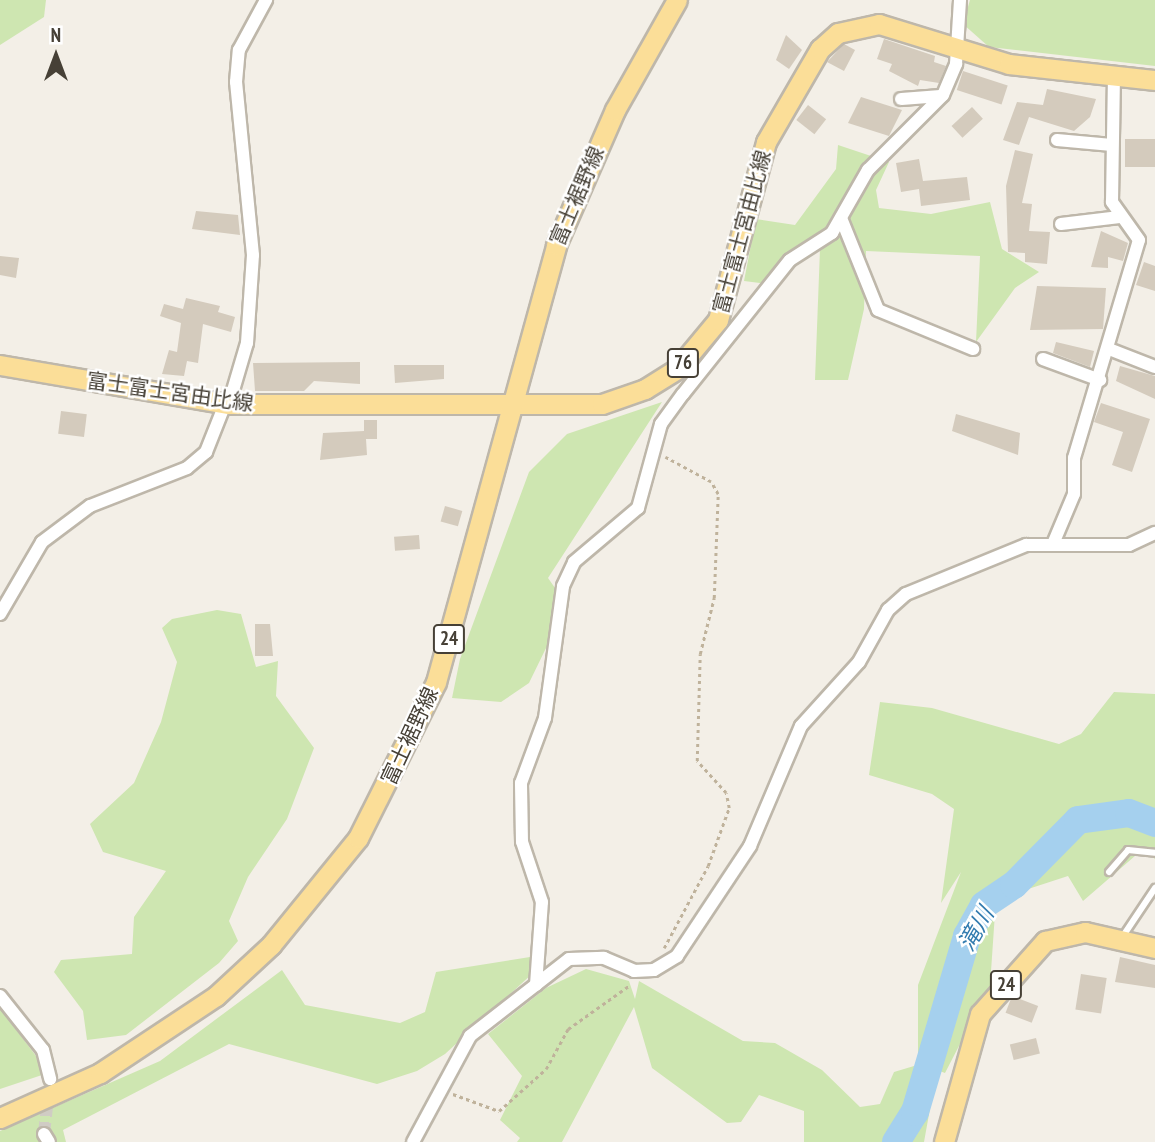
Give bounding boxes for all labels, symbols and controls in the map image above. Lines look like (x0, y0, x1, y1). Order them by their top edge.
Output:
north arrow (21, 21, 91, 91)
text: N (51, 23, 61, 47)
street label: 富士裾野線 (545, 143, 609, 249)
street label: 富士富士宮由比線 (708, 148, 776, 316)
road number: 76 (666, 348, 700, 378)
street label: 富士富士宮由比線 (85, 368, 255, 416)
road number: 24 (432, 624, 466, 654)
street label: 富士裾野線 (376, 683, 444, 789)
water label: 滝川 (953, 902, 999, 956)
road number: 24 (988, 970, 1024, 1001)

